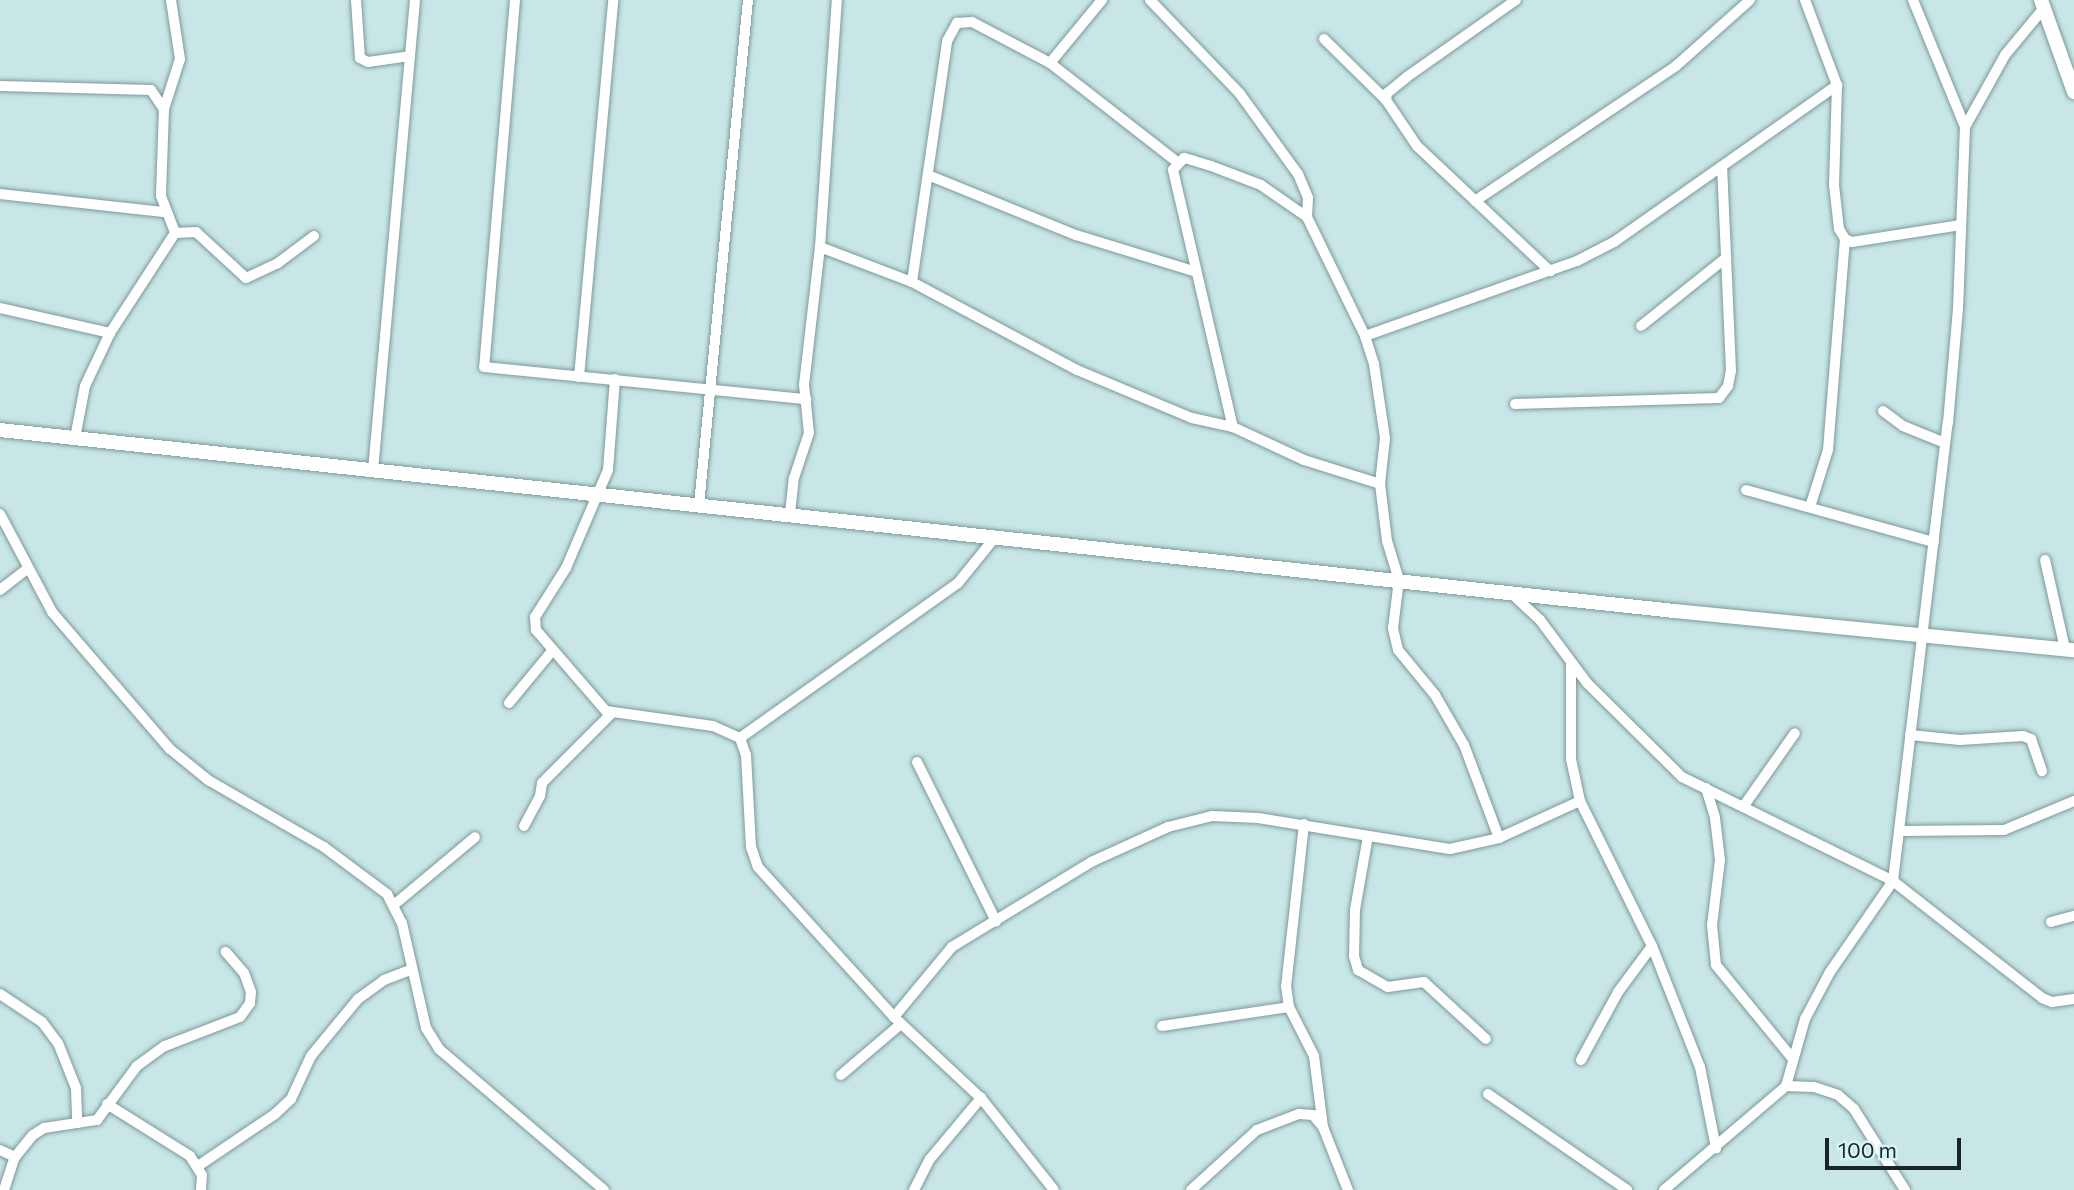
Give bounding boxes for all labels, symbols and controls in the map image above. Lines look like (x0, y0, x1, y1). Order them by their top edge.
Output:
scale bar (1829, 1124, 1966, 1168)
text: 100 m (1838, 1137, 1897, 1162)

